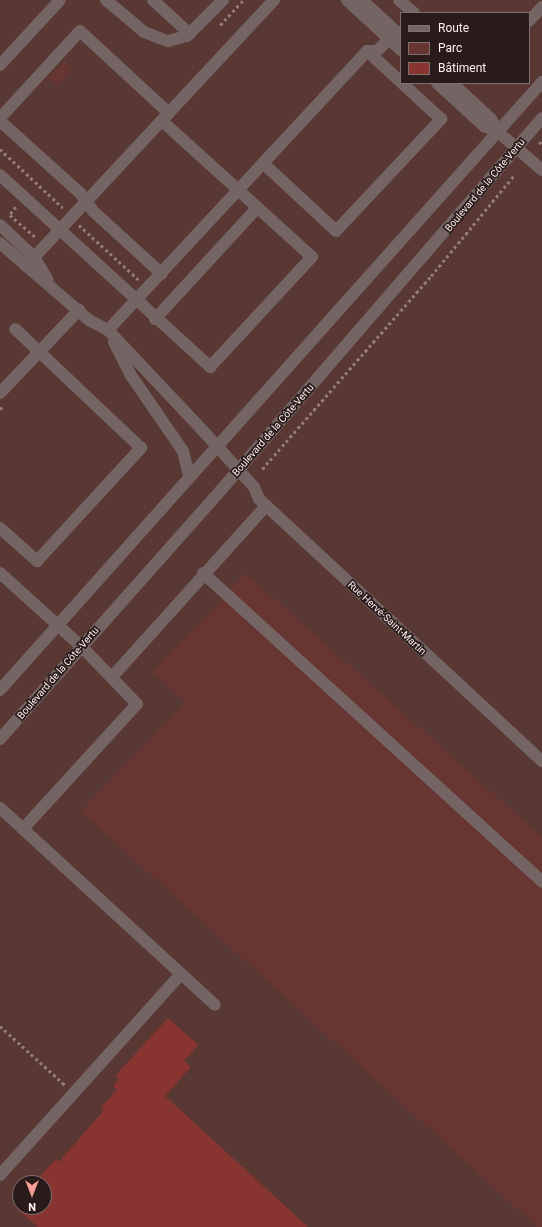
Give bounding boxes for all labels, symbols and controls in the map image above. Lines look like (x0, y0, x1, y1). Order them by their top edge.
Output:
legend (400, 12, 530, 84)
text: Route (438, 21, 469, 35)
text: Parc (438, 41, 462, 55)
text: Bâtiment (438, 61, 486, 75)
street label: Boulevard de la Côte-Vertu (442, 136, 528, 234)
street label: Boulevard de la Côte-Vertu (230, 382, 316, 478)
street label: Rue Hervé-Saint-Martin (345, 579, 429, 657)
street label: Boulevard de la Côte-Vertu (15, 625, 101, 721)
north arrow (12, 1175, 52, 1215)
text: N (28, 1200, 36, 1213)

